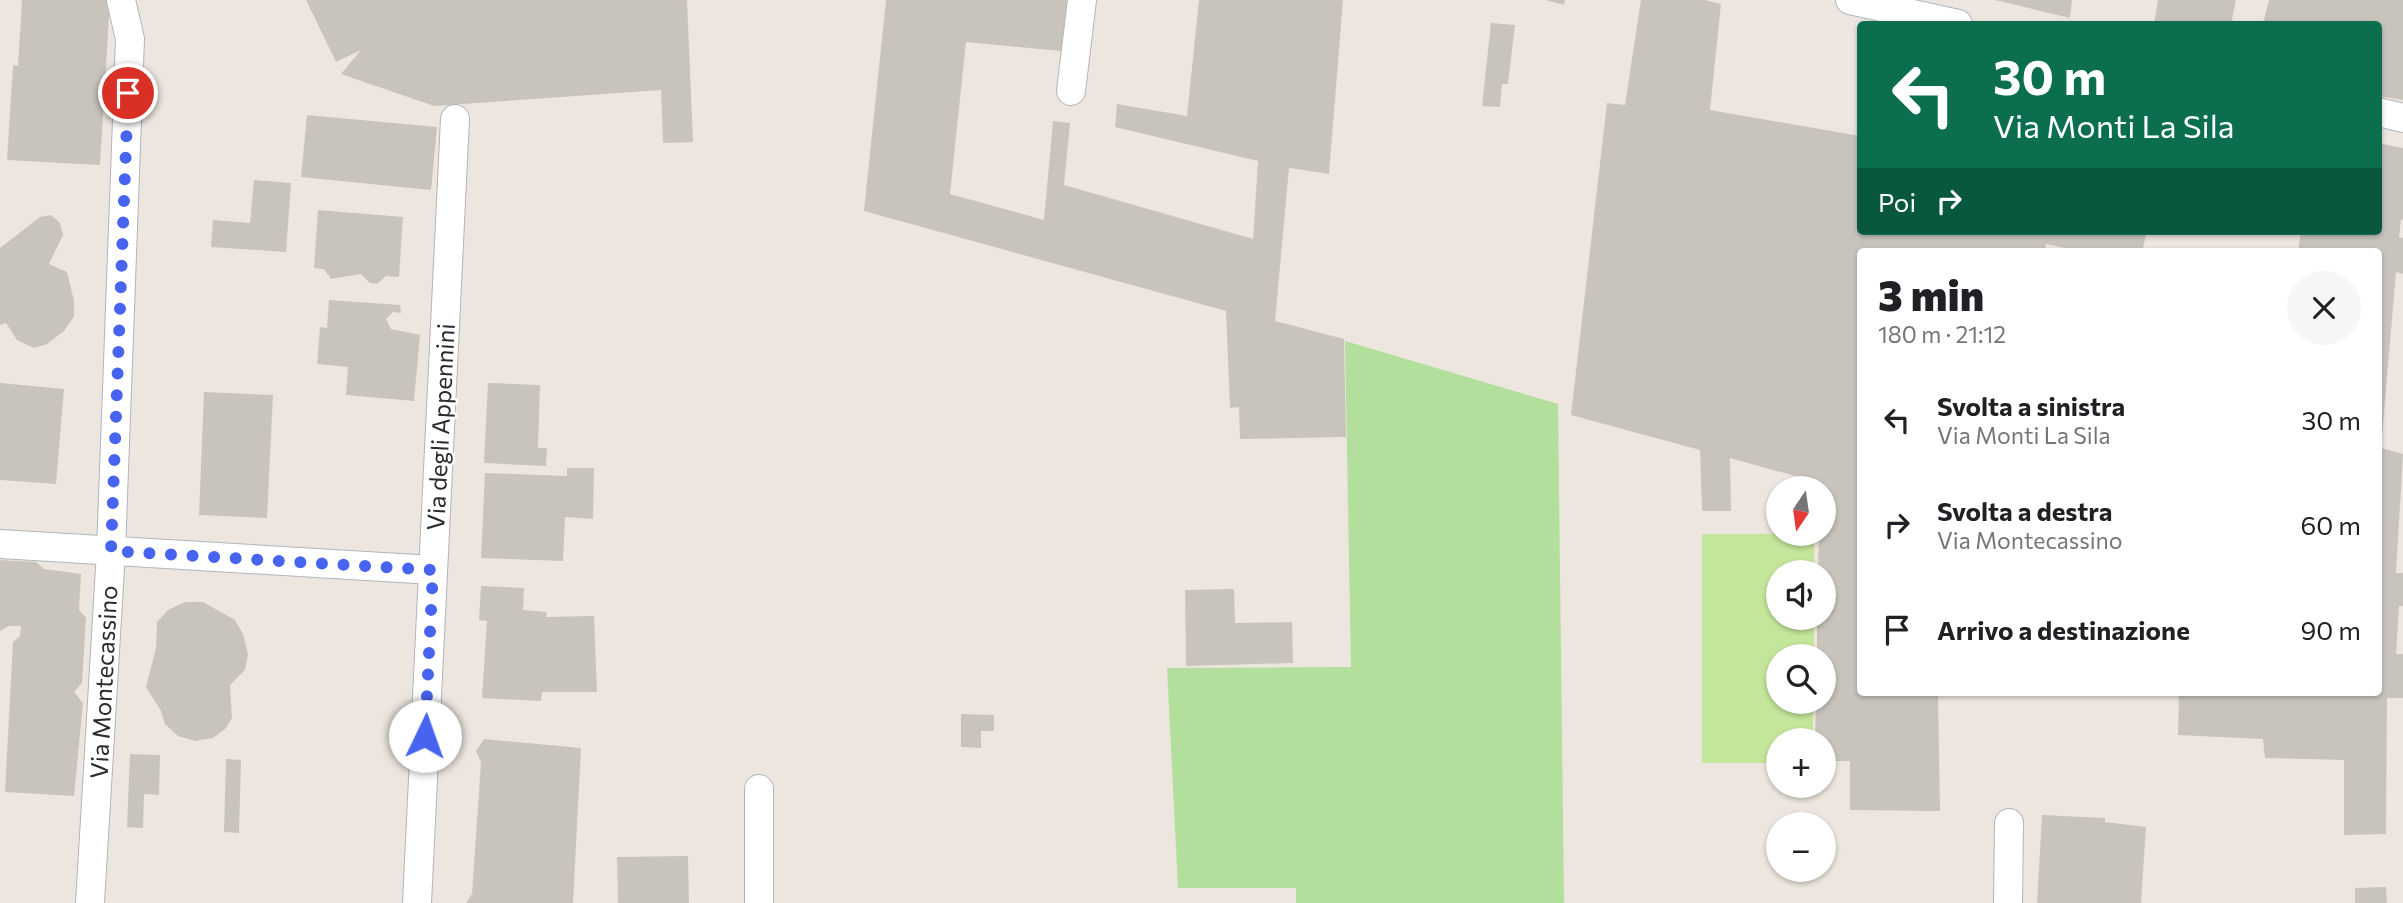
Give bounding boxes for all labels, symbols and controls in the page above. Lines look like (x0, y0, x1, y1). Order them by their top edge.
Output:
text: 30 m (1993, 45, 2106, 105)
icon: left (1878, 49, 1969, 140)
pin (98, 63, 158, 123)
icon: arrive (109, 74, 147, 112)
text: Via Monti La Sila (1993, 105, 2235, 145)
icon: right (1930, 182, 1968, 220)
text: Poi (1878, 186, 1916, 217)
text: 3 min (1878, 268, 1984, 320)
button: close (2287, 271, 2361, 345)
text: 180 m · 21:12 (1878, 320, 2006, 348)
street label: Via degli Appennini (420, 323, 460, 531)
text: Svolta a sinistra (1937, 390, 2125, 421)
icon: left (1878, 401, 1916, 439)
text: 30 m (2302, 404, 2361, 435)
text: Via Monti La Sila (1937, 421, 2111, 449)
north arrow (1766, 476, 1836, 546)
map controls (1766, 476, 1836, 882)
text: Svolta a destra (1937, 495, 2112, 526)
icon: right (1878, 506, 1916, 544)
text: 60 m (2301, 509, 2361, 540)
text: Via Montecassino (1937, 526, 2123, 554)
button: sound (1766, 560, 1836, 630)
street label: Via Montecassino (83, 585, 123, 779)
icon: arrive (1878, 611, 1916, 649)
text: Arrivo a destinazione (1937, 614, 2190, 645)
text: 90 m (2301, 614, 2361, 645)
button: search (1766, 644, 1836, 714)
position arrow (388, 699, 462, 773)
button: + (1766, 728, 1836, 798)
button: − (1766, 812, 1836, 882)

